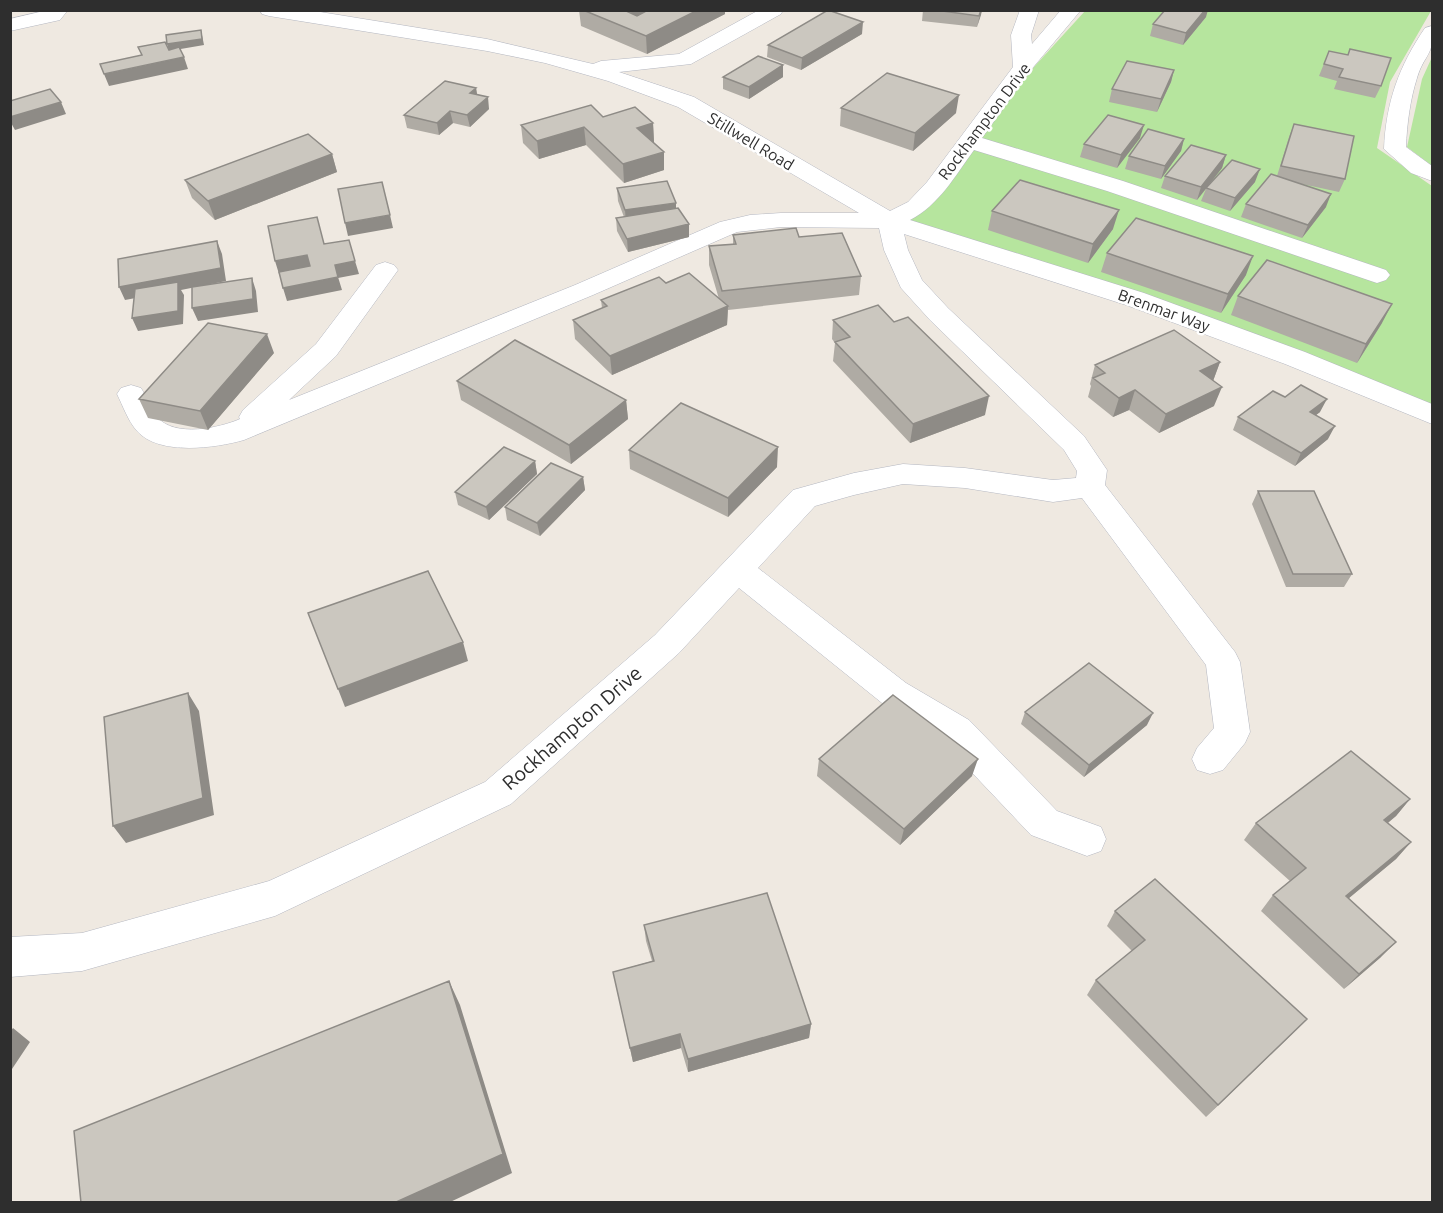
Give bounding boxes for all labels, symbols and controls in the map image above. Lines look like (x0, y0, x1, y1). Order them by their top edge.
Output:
street label: Rockhampton Drive (934, 59, 1034, 183)
street label: Stillwell Road (705, 108, 797, 174)
street label: Brenmar Way (1116, 285, 1213, 335)
street label: Rockhampton Drive (497, 661, 646, 794)

